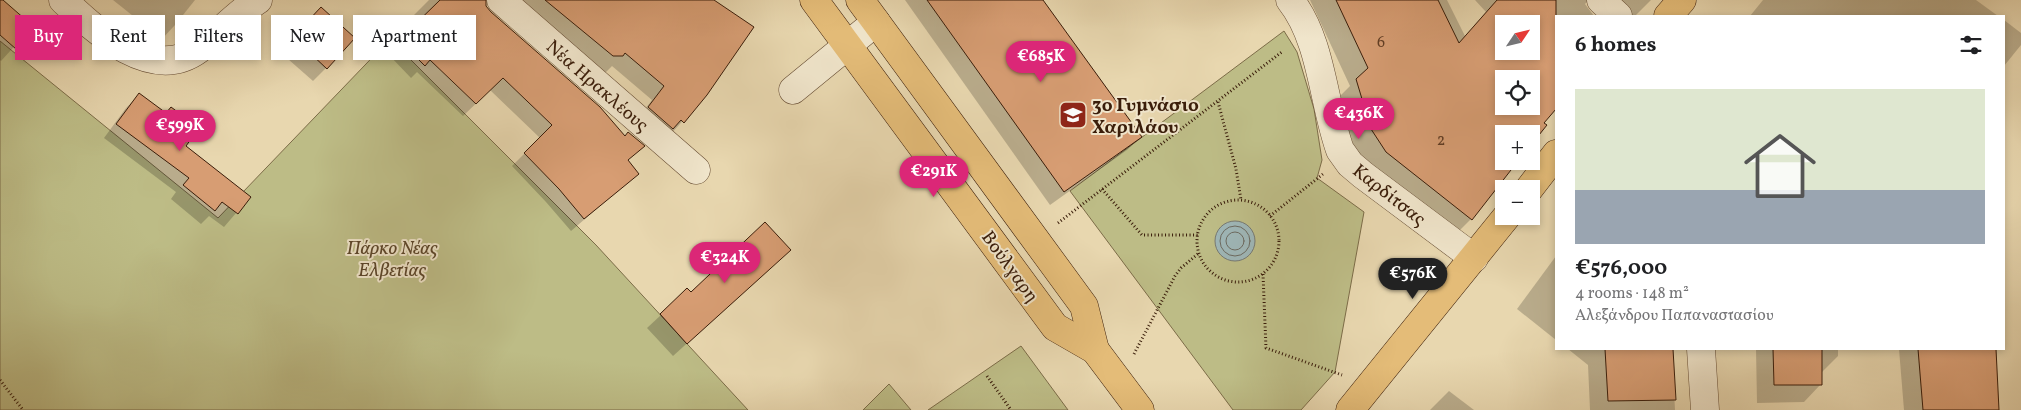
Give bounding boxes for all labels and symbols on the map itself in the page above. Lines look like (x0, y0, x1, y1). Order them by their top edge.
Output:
north arrow (1495, 15, 1540, 60)
house number: 6 (1377, 32, 1385, 54)
street label: Νέα Ηρακλέους (540, 35, 654, 138)
pin: €685K (1006, 41, 1076, 83)
place label: 3ο Γυμνάσιο Χαριλάου (1092, 93, 1199, 141)
pin: €436K (1324, 98, 1394, 140)
school or university icon: 3ο Γυμνάσιο Χαριλάου (1058, 100, 1088, 130)
pin: €599K (145, 110, 215, 152)
house number: 2 (1437, 130, 1445, 152)
pin: €291K (899, 156, 969, 198)
street label: Καρδίτσας (1347, 159, 1431, 233)
street label: Βούλγαρη (975, 226, 1044, 308)
park label: Πάρκο Νέας Ελβετίας (347, 236, 438, 284)
pin: €324K (690, 242, 760, 284)
pin: €576K (1378, 258, 1448, 300)

